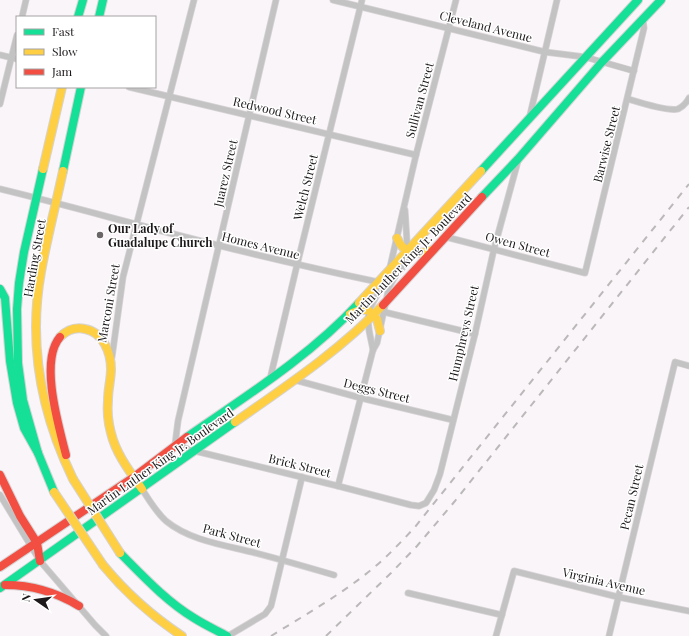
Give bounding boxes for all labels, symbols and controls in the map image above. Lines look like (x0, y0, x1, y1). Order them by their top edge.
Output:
street label: Cleveland Avenue (438, 7, 534, 45)
legend (16, 16, 156, 88)
text: Fast (52, 23, 75, 39)
text: Slow (52, 43, 78, 59)
street label: Sullivan Street (401, 60, 437, 140)
text: Jam (51, 63, 73, 79)
street label: Redwood Street (232, 93, 319, 128)
street label: Barwise Street (589, 103, 623, 184)
street label: Juarez Street (209, 137, 241, 209)
street label: Welch Street (289, 152, 321, 223)
street label: Martin Luther King Jr. Boulevard (341, 189, 475, 327)
street label: Harding Street (19, 217, 49, 298)
place label: Our Lady of Guadalupe Church (108, 220, 213, 250)
street label: Homes Avenue (220, 228, 302, 262)
street label: Owen Street (484, 228, 553, 261)
marker: Our Lady of Guadalupe Church (95, 230, 105, 240)
street label: Marconi Street (93, 262, 123, 344)
street label: Humphreys Street (444, 283, 482, 383)
street label: Deggs Street (342, 374, 413, 406)
street label: Martin Luther King Jr. Boulevard (83, 404, 237, 518)
street label: Brick Street (267, 450, 334, 481)
street label: Pecan Street (616, 462, 647, 532)
street label: Park Street (201, 520, 264, 551)
street label: Virginia Avenue (560, 563, 647, 598)
north arrow (16, 580, 56, 620)
text: N (18, 592, 34, 603)

